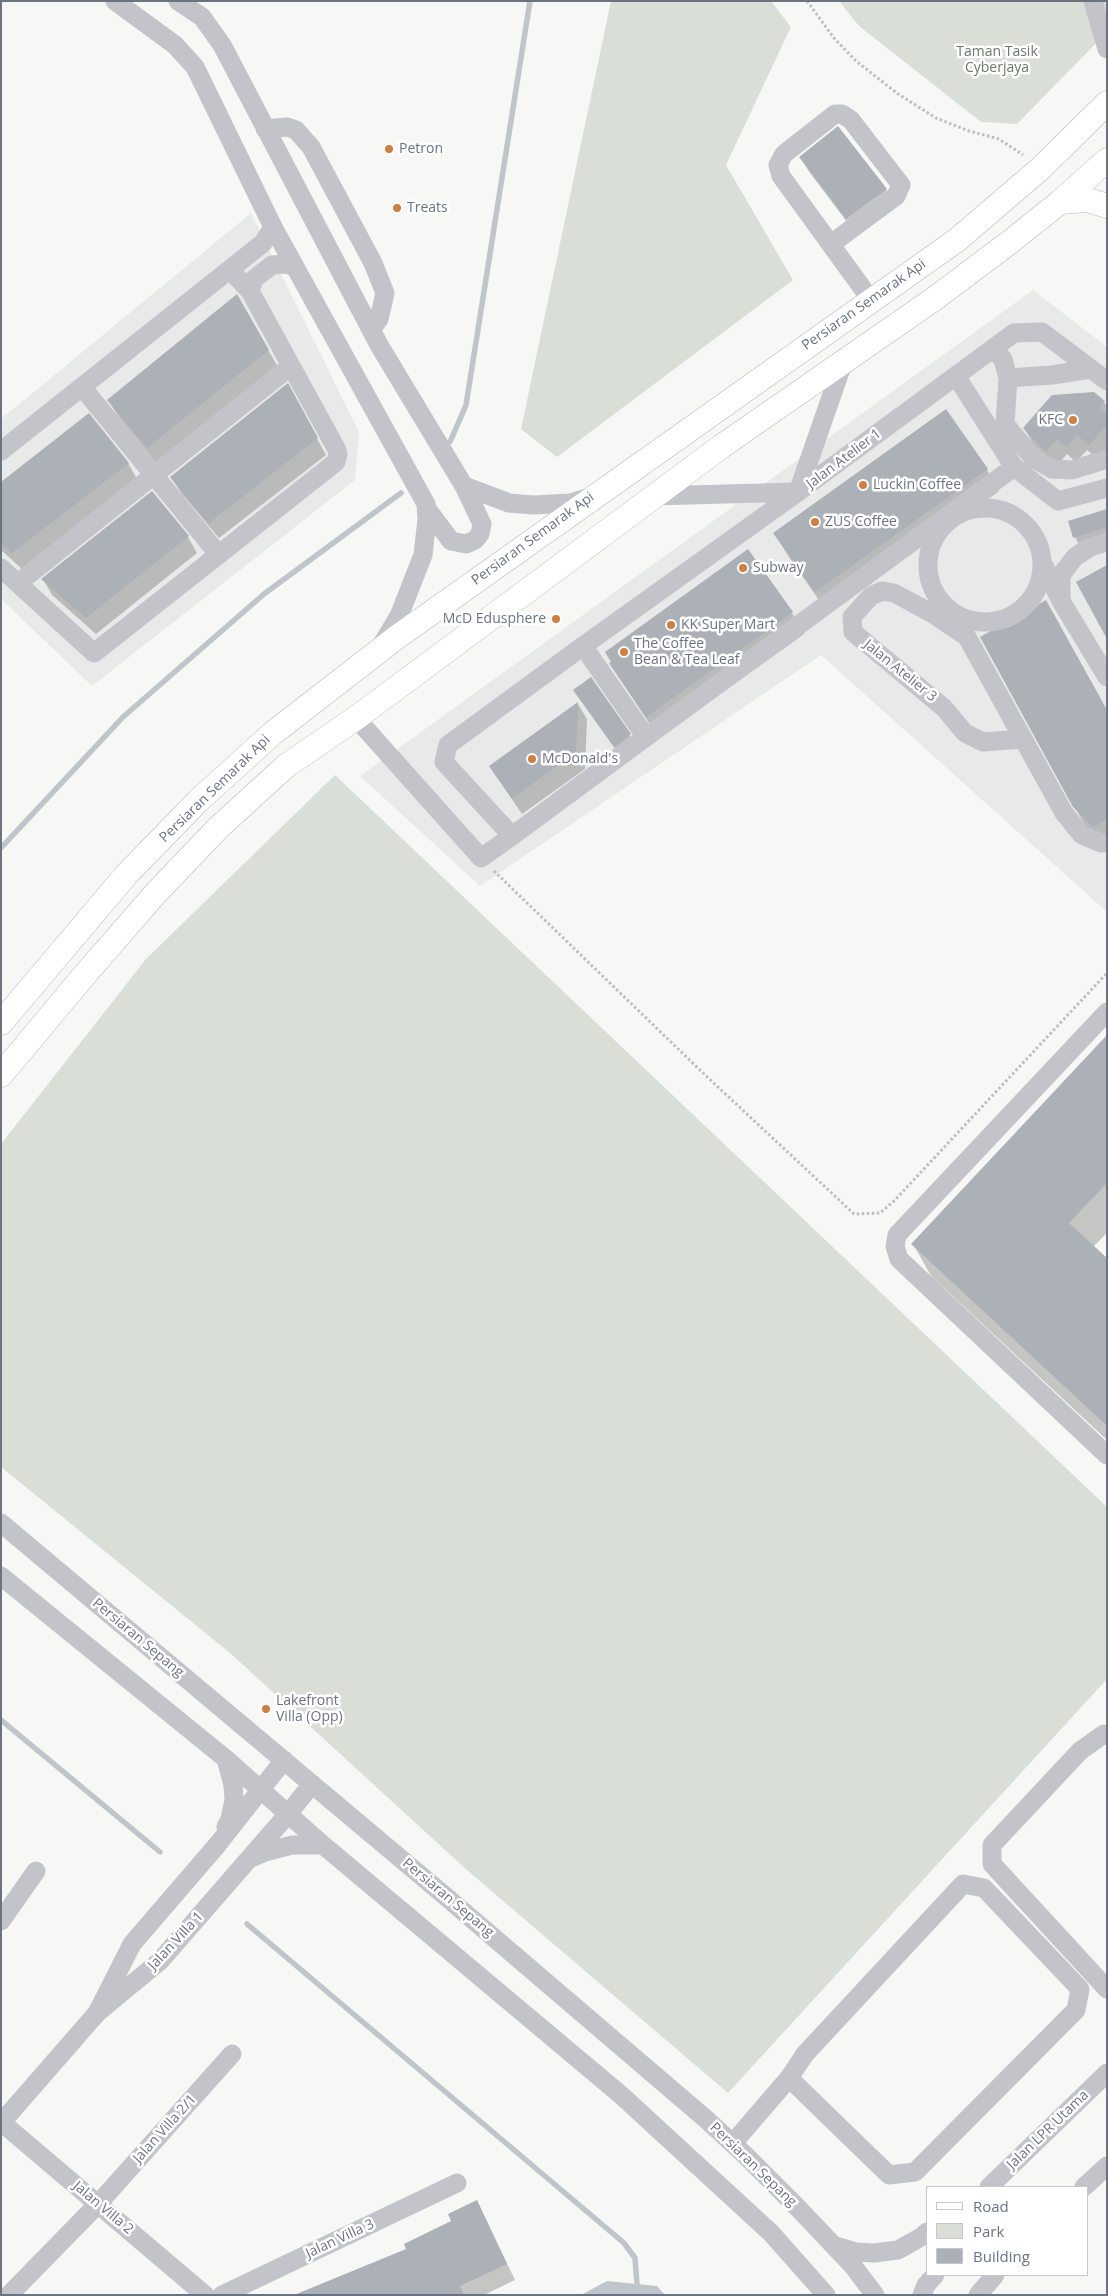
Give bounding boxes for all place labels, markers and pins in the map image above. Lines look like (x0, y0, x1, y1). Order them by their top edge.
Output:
place label: Petron (399, 141, 443, 157)
marker: Petron (383, 143, 395, 155)
place label: Treats (407, 200, 448, 216)
marker: Treats (391, 202, 403, 214)
place label: KFC (1038, 412, 1063, 428)
marker: KFC (1067, 414, 1079, 426)
place label: Luckin Coffee (873, 477, 961, 493)
marker: Luckin Coffee (857, 479, 869, 491)
place label: ZUS Coffee (825, 514, 897, 530)
marker: ZUS Coffee (809, 516, 821, 528)
place label: Subway (753, 560, 803, 576)
marker: Subway (737, 562, 749, 574)
place label: McD Edusphere (443, 611, 546, 627)
marker: McD Edusphere (550, 613, 562, 625)
place label: KK Super Mart (681, 617, 775, 633)
marker: KK Super Mart (665, 619, 677, 631)
place label: The Coffee Bean & Tea Leaf (634, 636, 739, 669)
marker: The Coffee Bean & Tea Leaf (618, 646, 630, 658)
place label: McDonald's (542, 751, 618, 767)
marker: McDonald's (526, 753, 538, 765)
place label: Lakefront Villa (Opp) (276, 1693, 343, 1725)
marker: Lakefront Villa (Opp) (260, 1703, 272, 1715)

